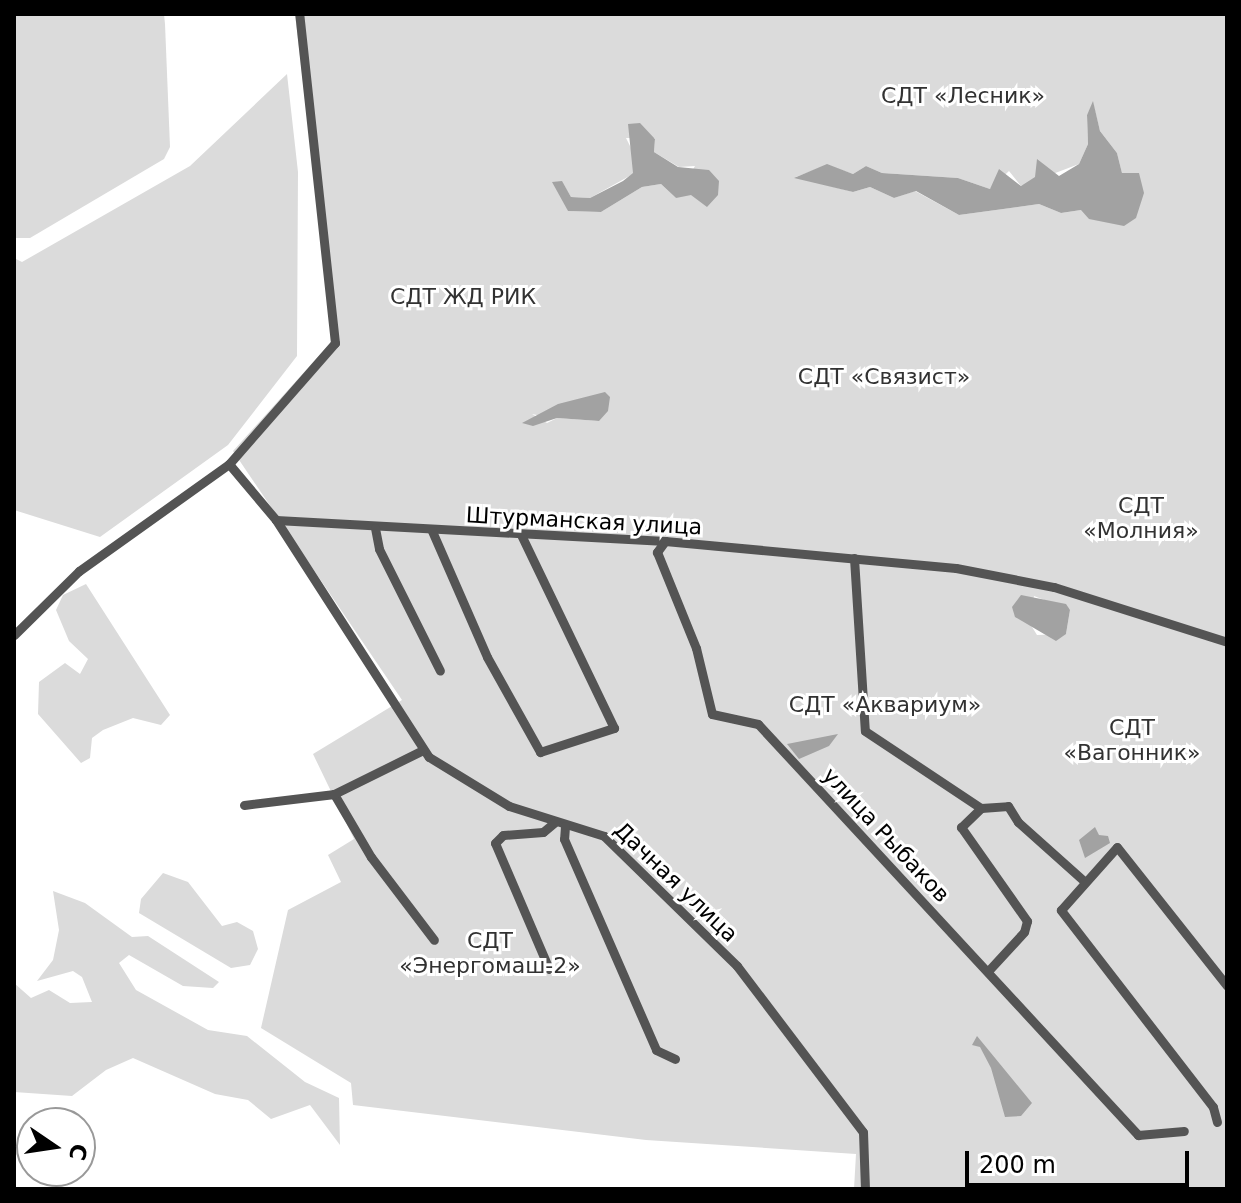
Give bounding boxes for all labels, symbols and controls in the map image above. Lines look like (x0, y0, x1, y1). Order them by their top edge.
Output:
park label: СДТ «Лесник» (881, 83, 1045, 109)
park label: СДТ ЖД РИК (390, 284, 536, 310)
park label: СДТ «Связист» (798, 364, 970, 390)
park label: СДТ «Молния» (1083, 492, 1199, 544)
street label: Штурманская улица (465, 502, 703, 540)
park label: СДТ «Аквариум» (789, 692, 981, 718)
park label: СДТ «Вагонник» (1064, 714, 1200, 766)
street label: улица Рыбаков (817, 762, 955, 908)
street label: Дачная улица (609, 816, 743, 948)
park label: СДТ «Энергомаш-2» (399, 927, 581, 978)
north arrow (16, 1107, 96, 1187)
scale bar (969, 1135, 1193, 1185)
text: С (64, 1141, 92, 1163)
text: 200 m (979, 1151, 1056, 1179)

